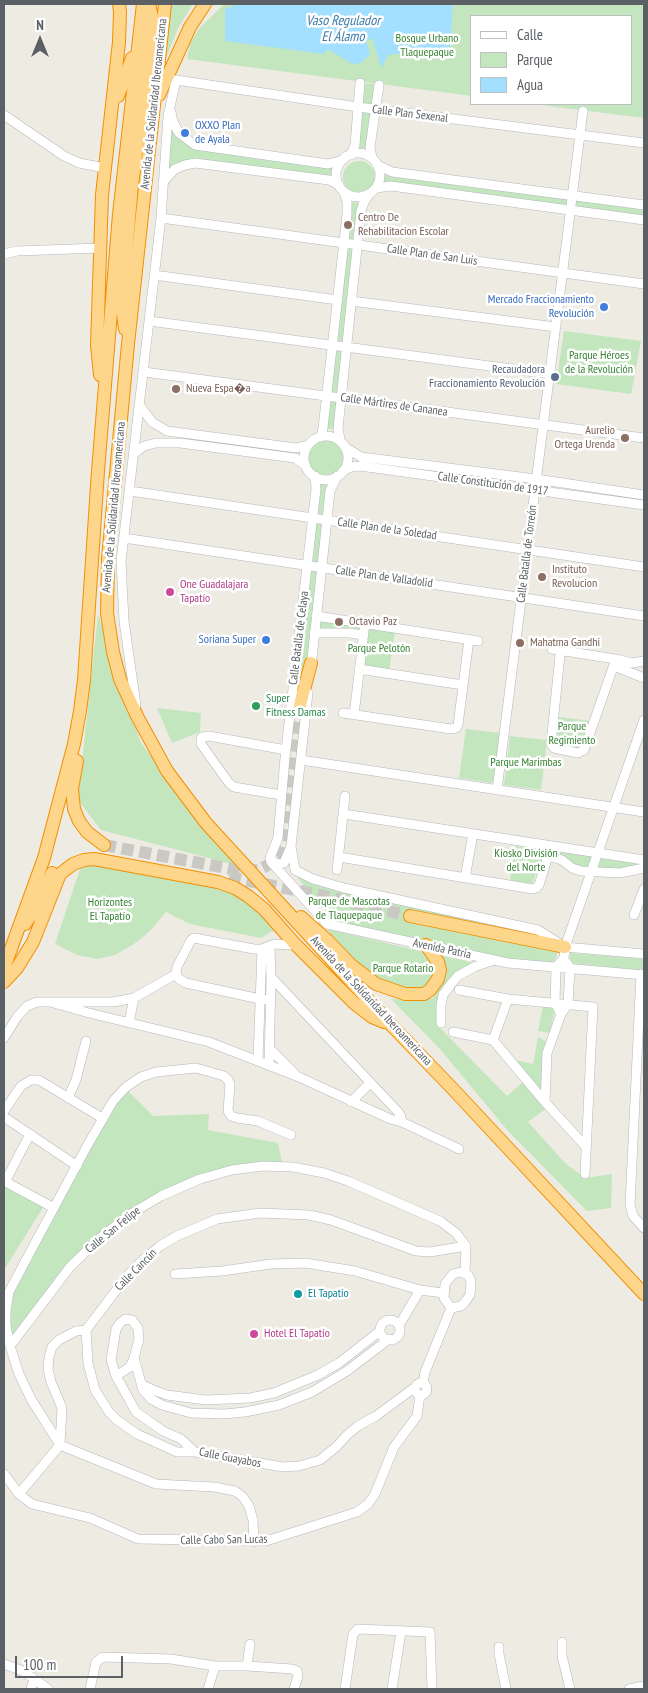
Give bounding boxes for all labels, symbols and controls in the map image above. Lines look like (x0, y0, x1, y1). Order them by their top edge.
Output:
water label: Vaso Regulador El Álamo (306, 13, 380, 46)
north arrow (15, 15, 65, 65)
legend (470, 15, 633, 105)
text: N (36, 16, 44, 34)
street label: Avenida de la Solidaridad Iberoamericana (138, 18, 170, 190)
text: Calle (517, 25, 543, 44)
park label: Bosque Urbano Tlaquepaque (396, 32, 458, 60)
text: Parque (517, 50, 553, 69)
text: Agua (517, 75, 543, 94)
street label: Calle Plan Sexenal (371, 102, 449, 126)
place label: OXXO Plan de Ayala (195, 119, 240, 147)
marker: OXXO Plan de Ayala (179, 127, 191, 139)
place label: Centro De Rehabilitacion Escolar (358, 211, 449, 239)
marker: Centro De Rehabilitacion Escolar (342, 219, 354, 231)
street label: Calle Plan de San Luis (386, 242, 478, 268)
place label: Mercado Fraccionamiento Revolución (488, 293, 594, 321)
marker: Mercado Fraccionamiento Revolución (598, 301, 610, 313)
park label: Parque Héroes de la Revolución (565, 349, 633, 377)
place label: Recaudadora Fraccionamiento Revolución (429, 363, 545, 391)
marker: Recaudadora Fraccionamiento Revolución (549, 371, 561, 383)
place label: Nueva Espa�a (186, 382, 250, 396)
marker: Nueva Espa�a (170, 383, 182, 395)
street label: Calle Mártires de Cananea (340, 390, 448, 420)
street label: Avenida de la Solidaridad Iberoamericana (99, 421, 129, 593)
place label: Aurelio Ortega Urenda (554, 424, 615, 452)
marker: Aurelio Ortega Urenda (619, 432, 631, 444)
street label: Calle Constitución de 1917 (437, 469, 549, 499)
street label: Calle Batalla de Torreón (514, 504, 540, 604)
street label: Calle Plan de la Soledad (336, 515, 438, 543)
street label: Calle Plan de Valladolid (334, 563, 434, 591)
place label: Instituto Revolucion (552, 563, 597, 591)
marker: Instituto Revolucion (536, 571, 548, 583)
place label: One Guadalajara Tapatío (180, 578, 248, 606)
marker: One Guadalajara Tapatío (164, 586, 176, 598)
street label: Calle Batalla de Celaya (286, 590, 312, 686)
place label: Octavio Paz (349, 615, 397, 629)
marker: Octavio Paz (333, 616, 345, 628)
place label: Soriana Super (199, 633, 256, 647)
marker: Soriana Super (260, 634, 272, 646)
place label: Mahatma Gandhi (530, 636, 600, 650)
marker: Mahatma Gandhi (514, 637, 526, 649)
park label: Parque Pelotón (348, 642, 410, 656)
place label: Super Fitness Damas (266, 692, 326, 720)
marker: Super Fitness Damas (250, 700, 262, 712)
park label: Parque Regimiento (549, 720, 595, 748)
park label: Parque Marimbas (490, 756, 562, 770)
park label: Kiosko División del Norte (494, 847, 558, 875)
park label: Parque de Mascotas de Tlaquepaque (308, 895, 390, 923)
park label: Horizontes El Tapatío (88, 896, 132, 924)
street label: Avenida de la Solidaridad Iberoamericana (307, 933, 435, 1069)
street label: Avenida Patria (412, 936, 472, 962)
park label: Parque Rotario (373, 962, 433, 976)
street label: Calle San Felipe (83, 1203, 143, 1257)
street label: Calle Cancún (112, 1246, 160, 1294)
place label: El Tapatio (308, 1287, 349, 1301)
marker: El Tapatio (292, 1288, 304, 1300)
place label: Hotel El Tapatío (264, 1327, 330, 1341)
marker: Hotel El Tapatío (248, 1328, 260, 1340)
street label: Calle Guayabos (198, 1445, 262, 1471)
street label: Calle Cabo San Lucas (180, 1532, 268, 1548)
scale bar (18, 1646, 125, 1678)
text: 100 m (23, 1655, 56, 1674)

